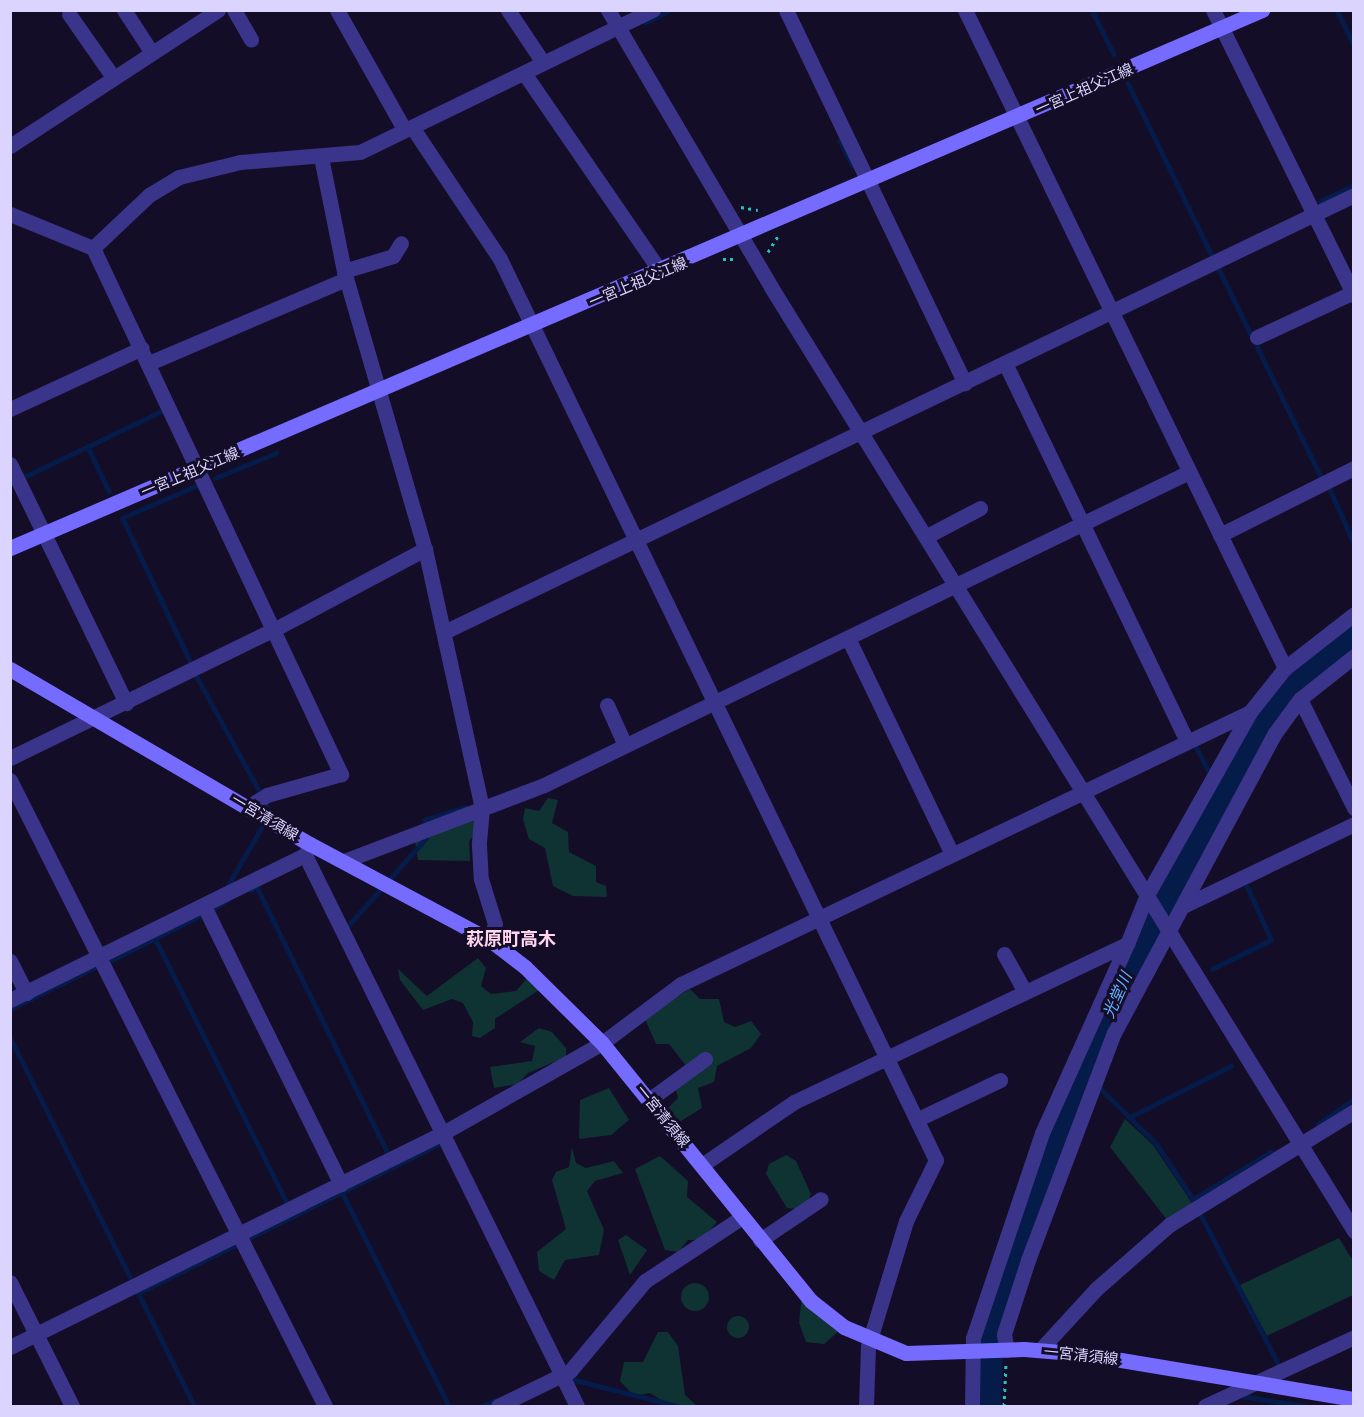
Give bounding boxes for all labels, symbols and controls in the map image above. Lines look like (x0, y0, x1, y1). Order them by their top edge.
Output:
street label: 一宮上祖父江線 (1032, 59, 1136, 119)
street label: 一宮上祖父江線 (586, 253, 690, 311)
street label: 一宮上祖父江線 (138, 443, 242, 501)
street label: 一宮清須線 (228, 790, 302, 844)
district label: 萩原町高木 (466, 928, 556, 950)
water label: 光堂川 (1098, 969, 1136, 1021)
street label: 一宮清須線 (632, 1081, 694, 1151)
street label: 一宮清須線 (1043, 1342, 1119, 1368)

